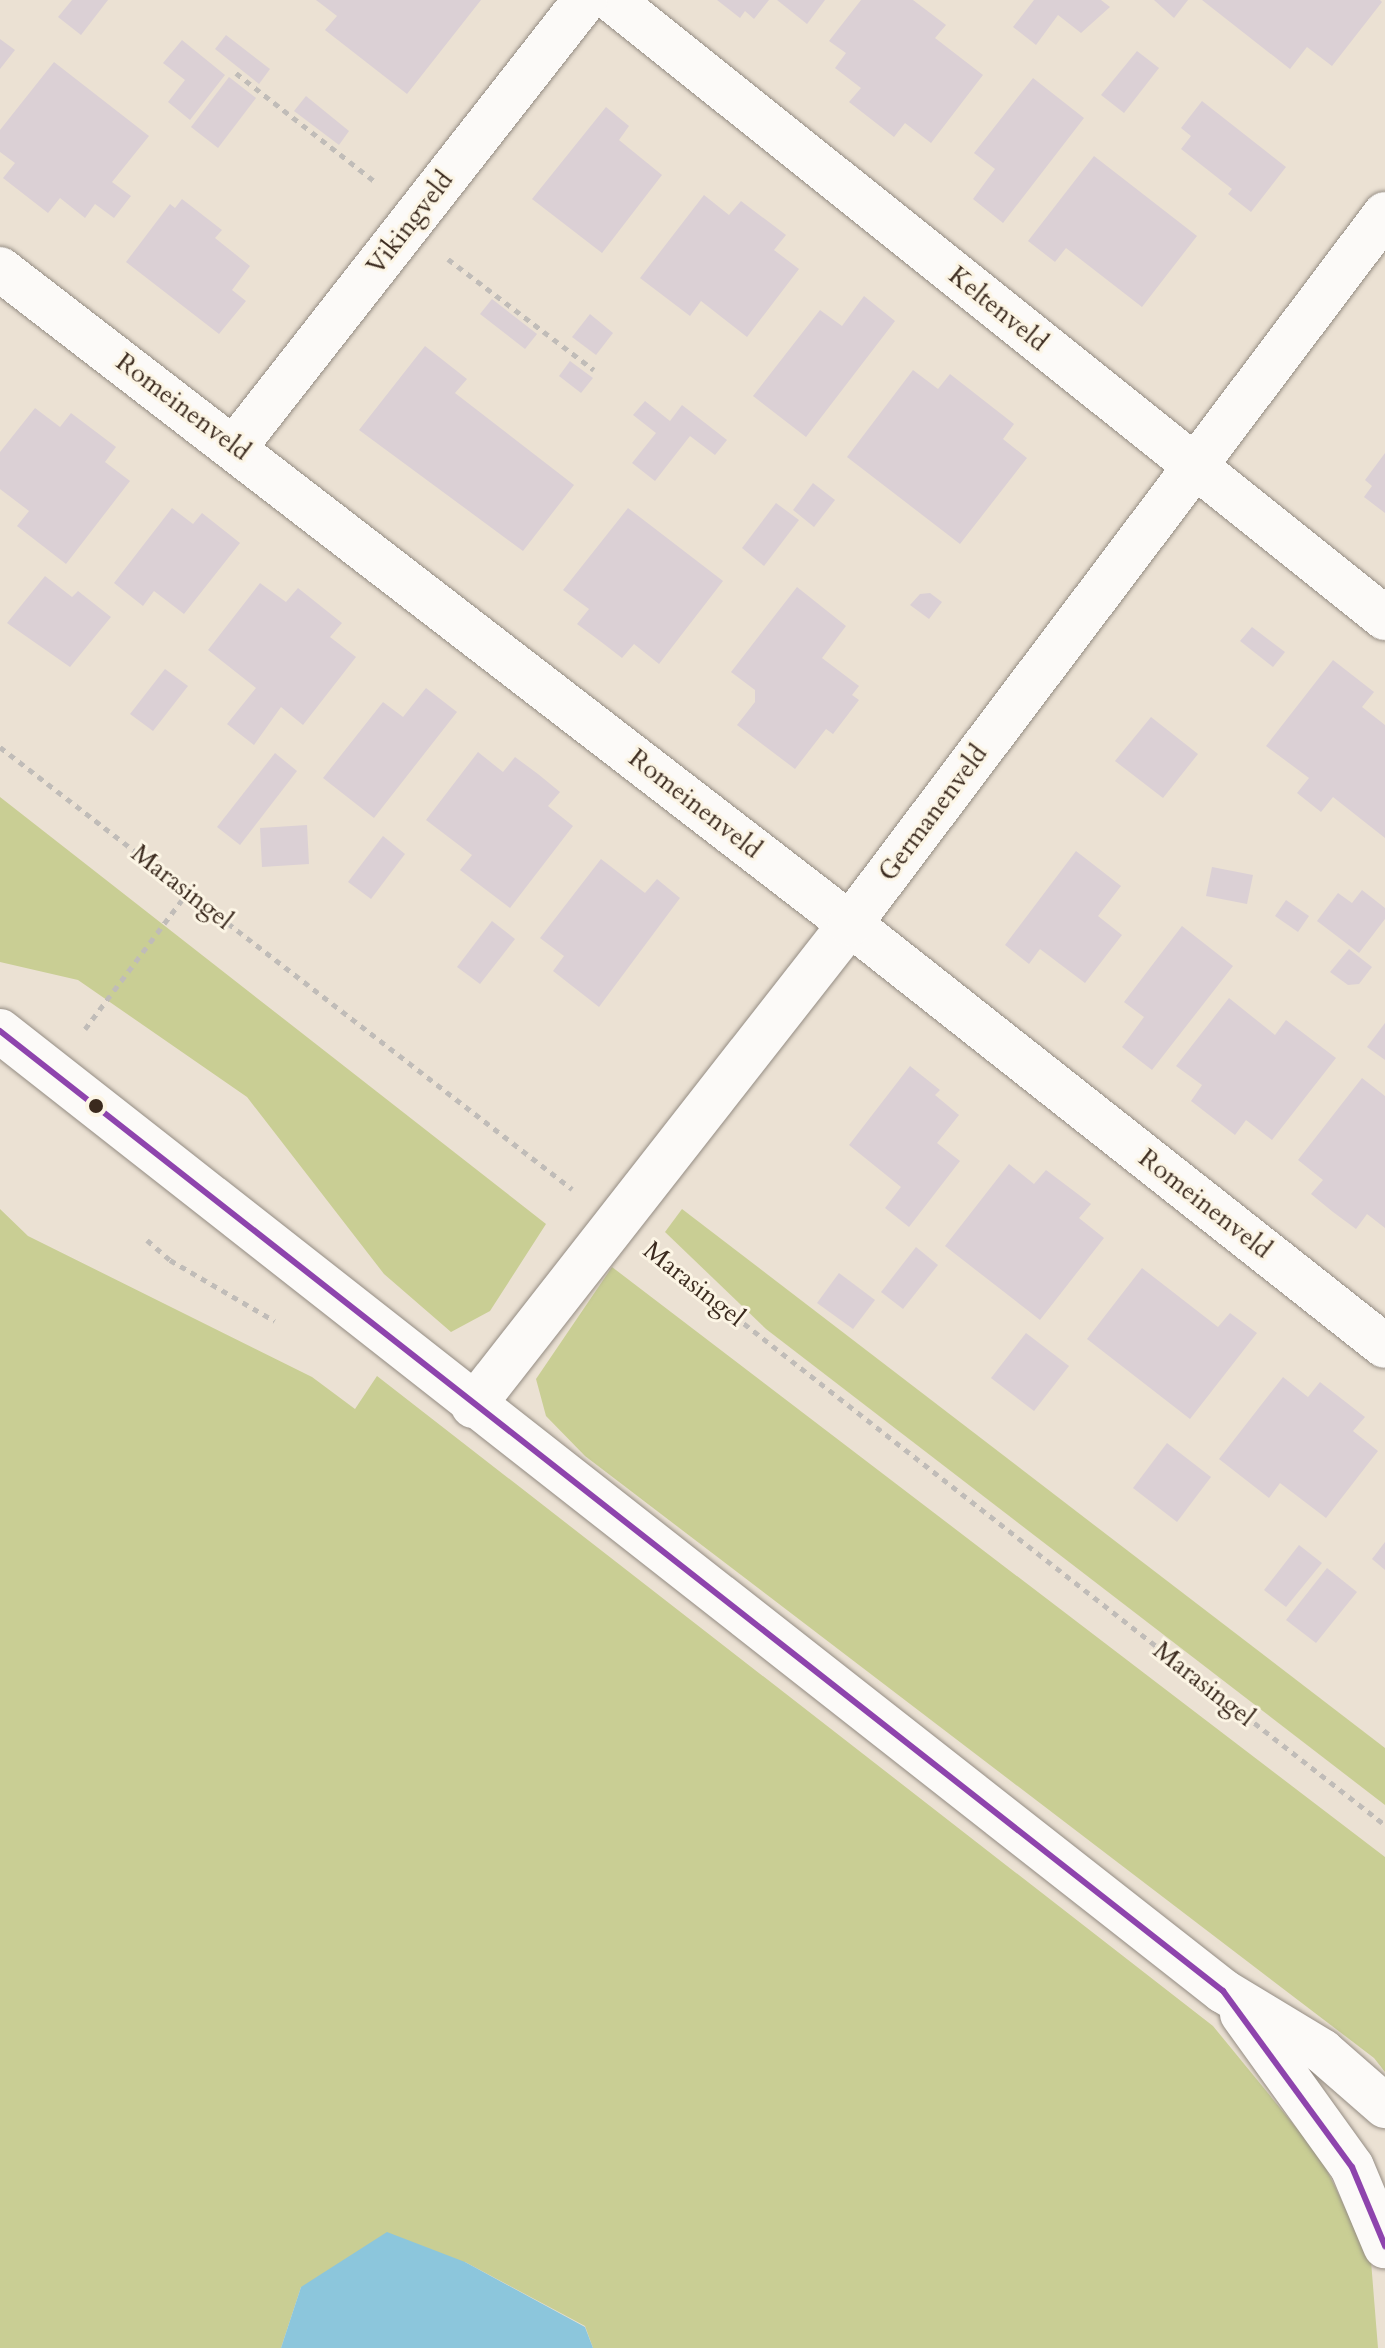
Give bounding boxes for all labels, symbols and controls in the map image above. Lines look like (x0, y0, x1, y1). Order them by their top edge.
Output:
street label: Vikingveld (360, 165, 460, 281)
street label: Keltenveld (942, 260, 1054, 358)
street label: Romeinenveld (110, 346, 256, 468)
street label: Germanenveld (872, 739, 994, 887)
street label: Romeinenveld (622, 742, 768, 866)
street label: Marasingel (125, 838, 239, 936)
unlabelled marker (88, 1098, 104, 1114)
street label: Romeinenveld (1132, 1142, 1278, 1266)
street label: Marasingel (637, 1235, 751, 1333)
street label: Marasingel (1147, 1635, 1261, 1733)

